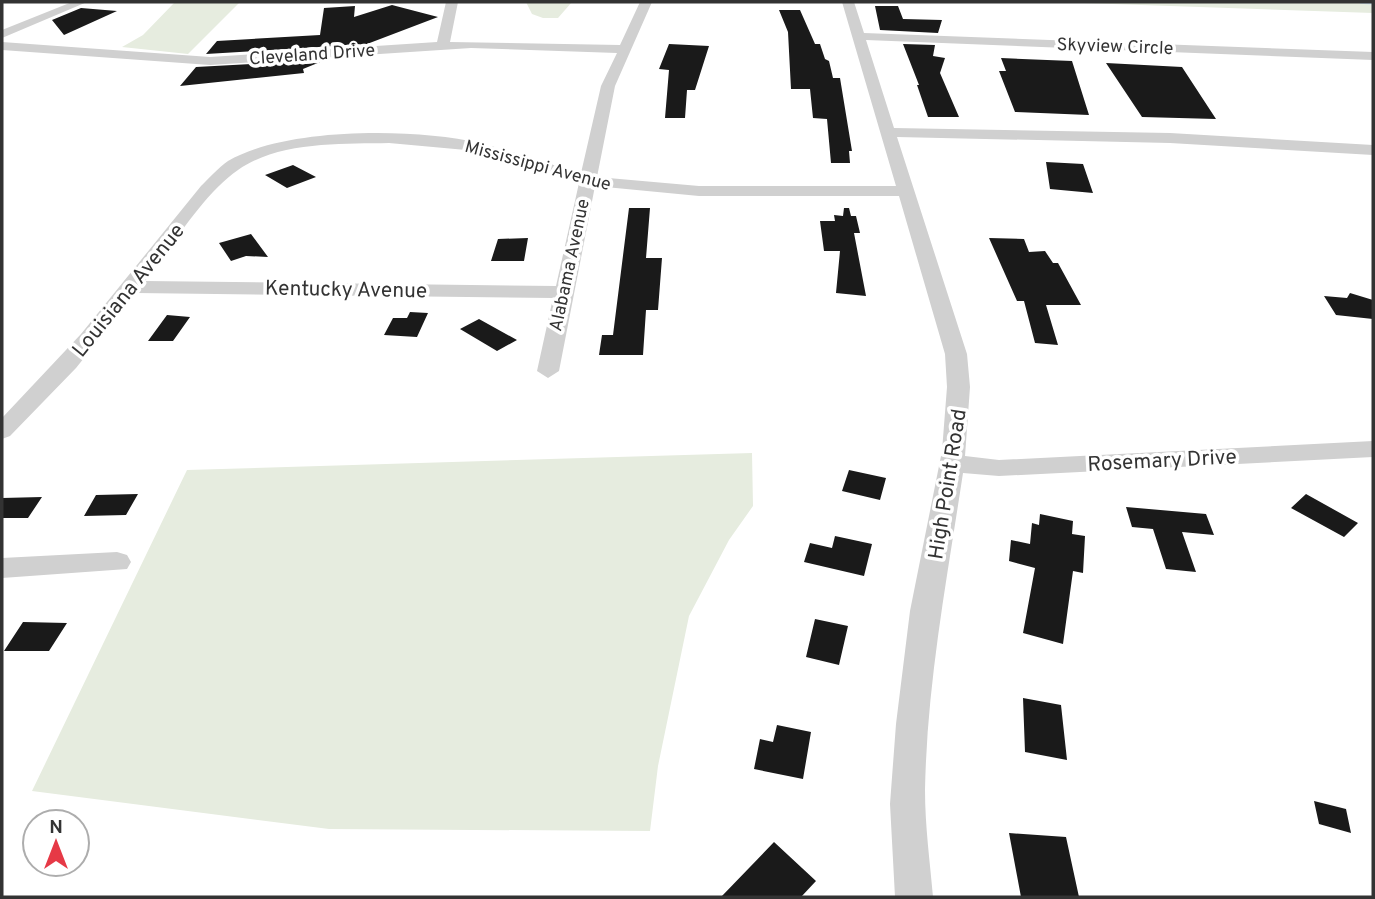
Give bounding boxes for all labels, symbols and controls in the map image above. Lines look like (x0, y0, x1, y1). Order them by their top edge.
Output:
street label: Skyview Circle (1056, 34, 1174, 61)
street label: Cleveland Drive (248, 40, 376, 71)
street label: Mississippi Avenue (462, 136, 613, 197)
street label: Alabama Avenue (545, 197, 596, 334)
street label: Louisiana Avenue (67, 219, 191, 363)
street label: Kentucky Avenue (265, 276, 427, 305)
street label: High Point Road (923, 407, 974, 561)
street label: Rosemary Drive (1087, 444, 1237, 479)
north arrow (21, 808, 91, 878)
text: N (49, 816, 63, 840)

